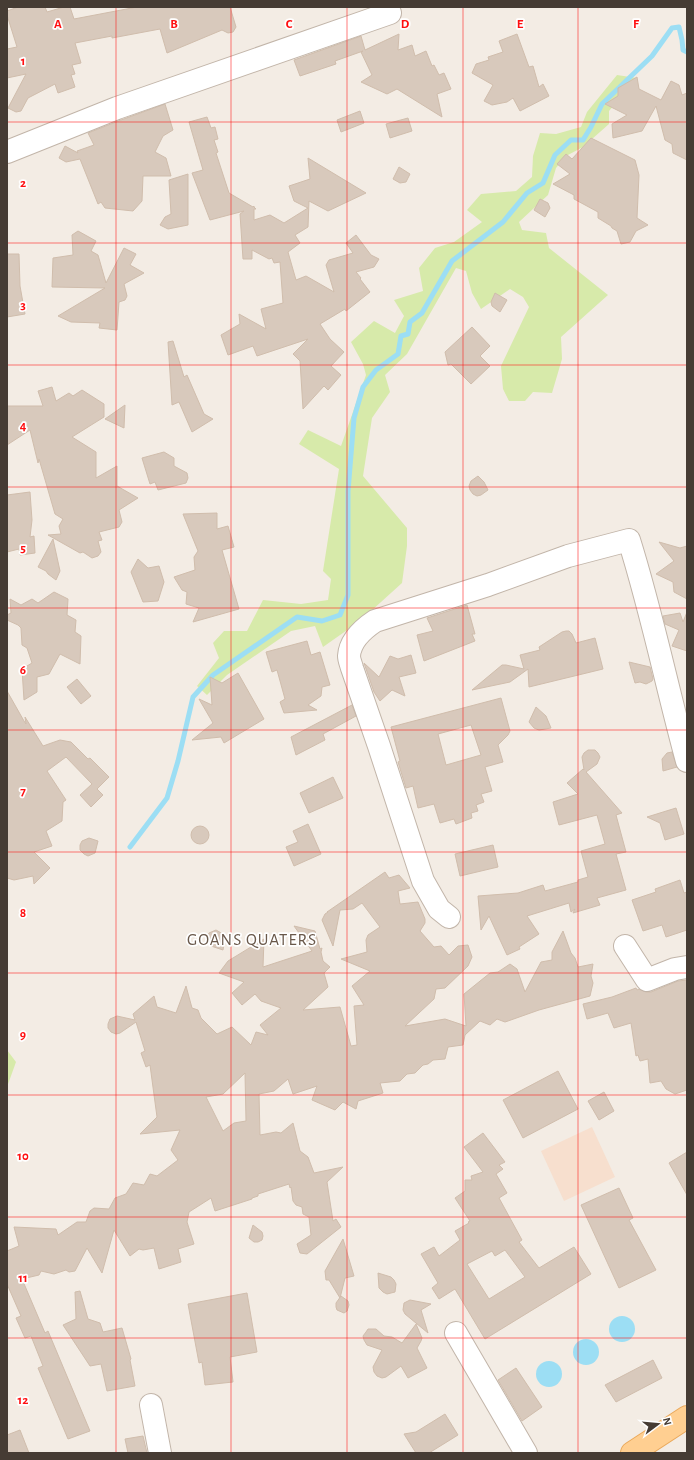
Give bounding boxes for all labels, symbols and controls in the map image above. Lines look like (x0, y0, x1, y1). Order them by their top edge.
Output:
text: A (54, 18, 62, 31)
text: B (170, 18, 178, 31)
text: C (286, 18, 293, 31)
text: D (401, 18, 410, 31)
text: E (517, 18, 524, 31)
text: F (633, 18, 640, 31)
text: 1 (21, 55, 25, 68)
text: 2 (20, 177, 26, 190)
text: 3 (20, 299, 26, 312)
text: 4 (20, 420, 27, 433)
text: 5 (20, 542, 26, 555)
text: 6 (20, 664, 26, 677)
text: 7 (20, 785, 26, 798)
text: 8 (20, 907, 26, 920)
district label: GOANS QUATERS (187, 931, 317, 949)
text: 9 (20, 1029, 26, 1042)
text: 10 (17, 1150, 29, 1163)
text: 11 (18, 1272, 28, 1285)
text: 12 (18, 1394, 28, 1407)
north arrow (638, 1404, 678, 1444)
text: N (661, 1416, 673, 1427)

